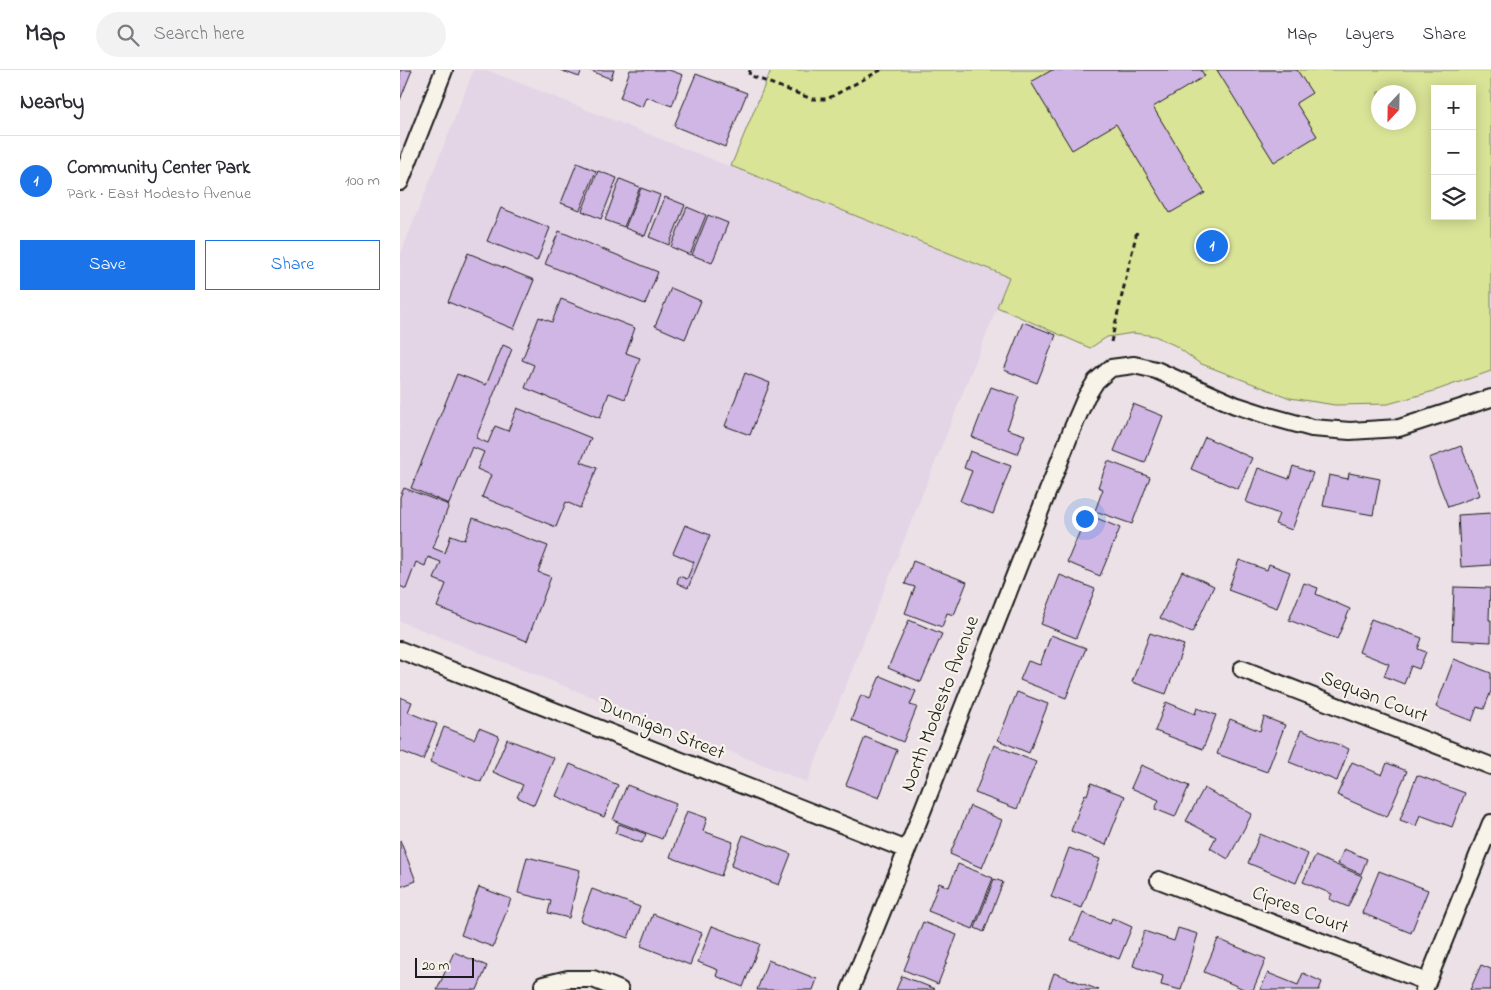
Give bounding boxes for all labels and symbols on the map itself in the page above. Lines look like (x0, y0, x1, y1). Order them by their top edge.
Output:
north arrow (1371, 85, 1416, 130)
pin: 1 (1196, 227, 1228, 265)
your location (1072, 506, 1098, 532)
street label: North Modesto Avenue (894, 612, 988, 796)
street label: Sequan Court (1316, 664, 1432, 732)
street label: Dunnigan Street (592, 691, 729, 770)
street label: Cipres Court (1247, 879, 1353, 943)
scale bar (415, 955, 474, 978)

